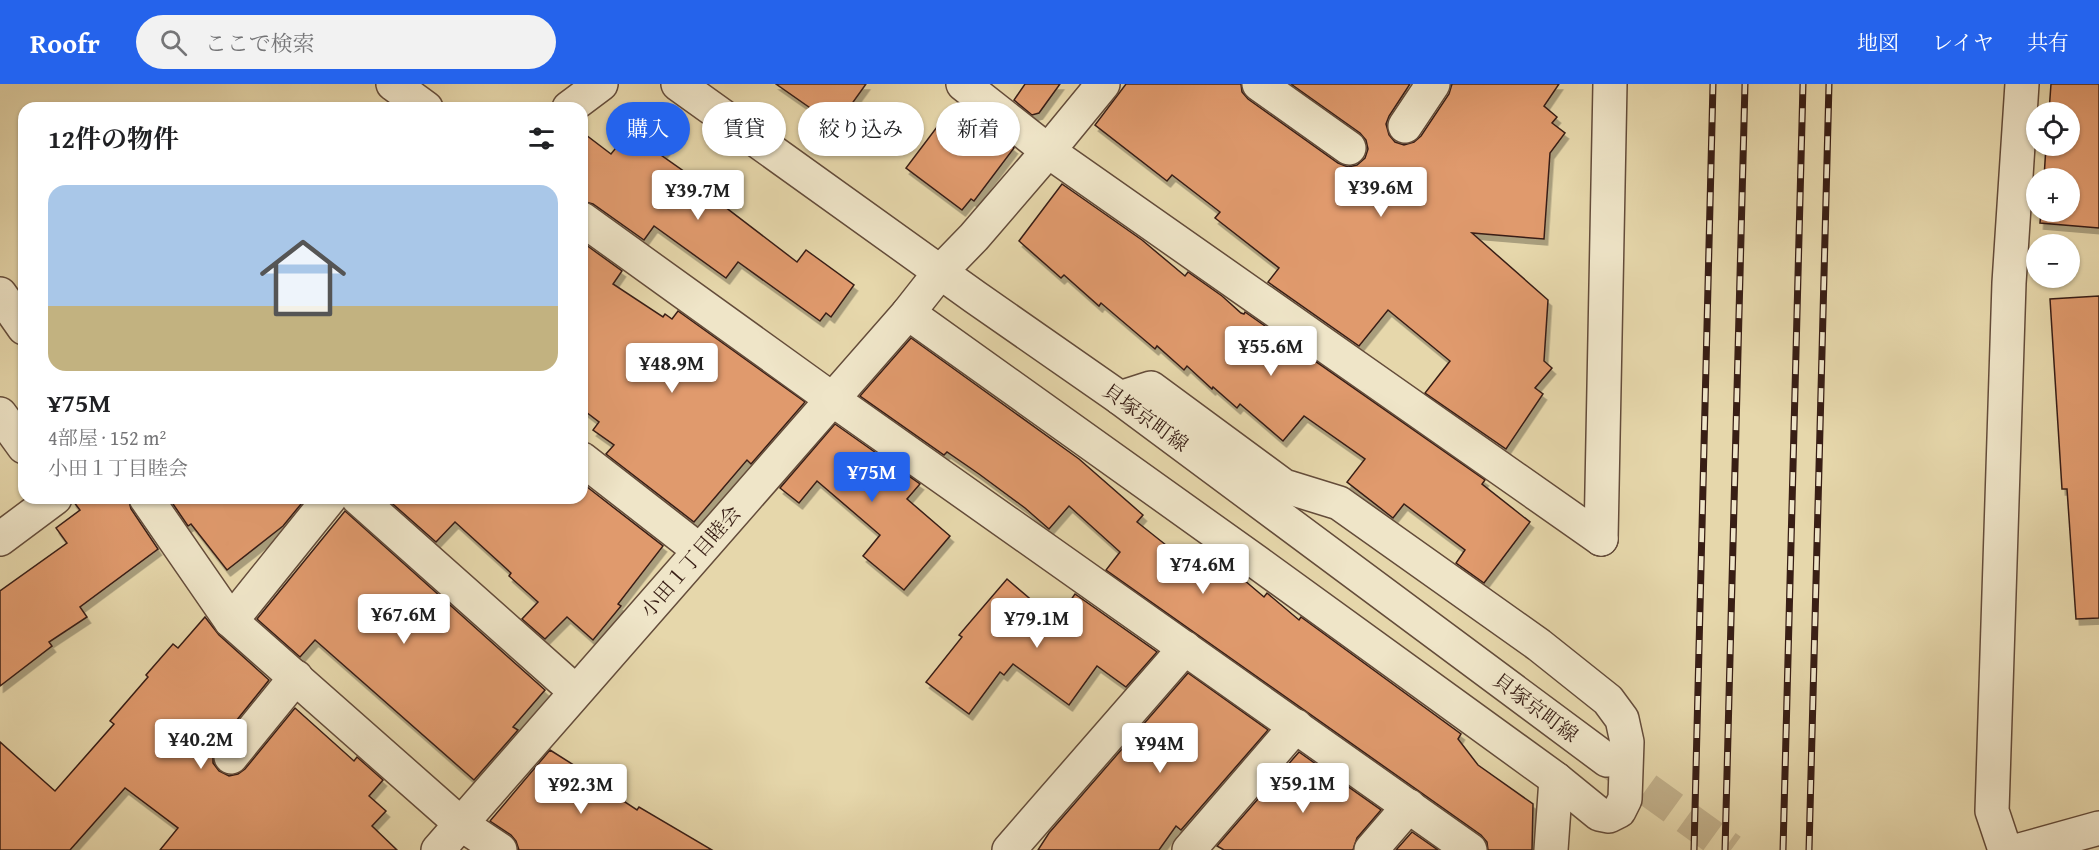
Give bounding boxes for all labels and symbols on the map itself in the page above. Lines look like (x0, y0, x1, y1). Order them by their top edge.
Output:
pin: ¥39.6M (1332, 167, 1430, 218)
pin: ¥39.7M (649, 170, 747, 221)
pin: ¥55.6M (1222, 326, 1320, 377)
pin: ¥48.9M (623, 343, 721, 394)
street label: 貝塚京町線 (1097, 376, 1195, 458)
pin: ¥75M (836, 452, 908, 503)
street label: 小田１丁目睦会 (633, 499, 747, 623)
pin: ¥74.6M (1154, 544, 1252, 595)
pin: ¥67.6M (355, 594, 453, 645)
pin: ¥79.1M (988, 598, 1086, 649)
street label: 貝塚京町線 (1487, 665, 1585, 749)
pin: ¥40.2M (152, 719, 250, 770)
pin: ¥94M (1124, 723, 1196, 774)
pin: ¥59.1M (1254, 763, 1352, 814)
pin: ¥92.3M (532, 764, 630, 815)

